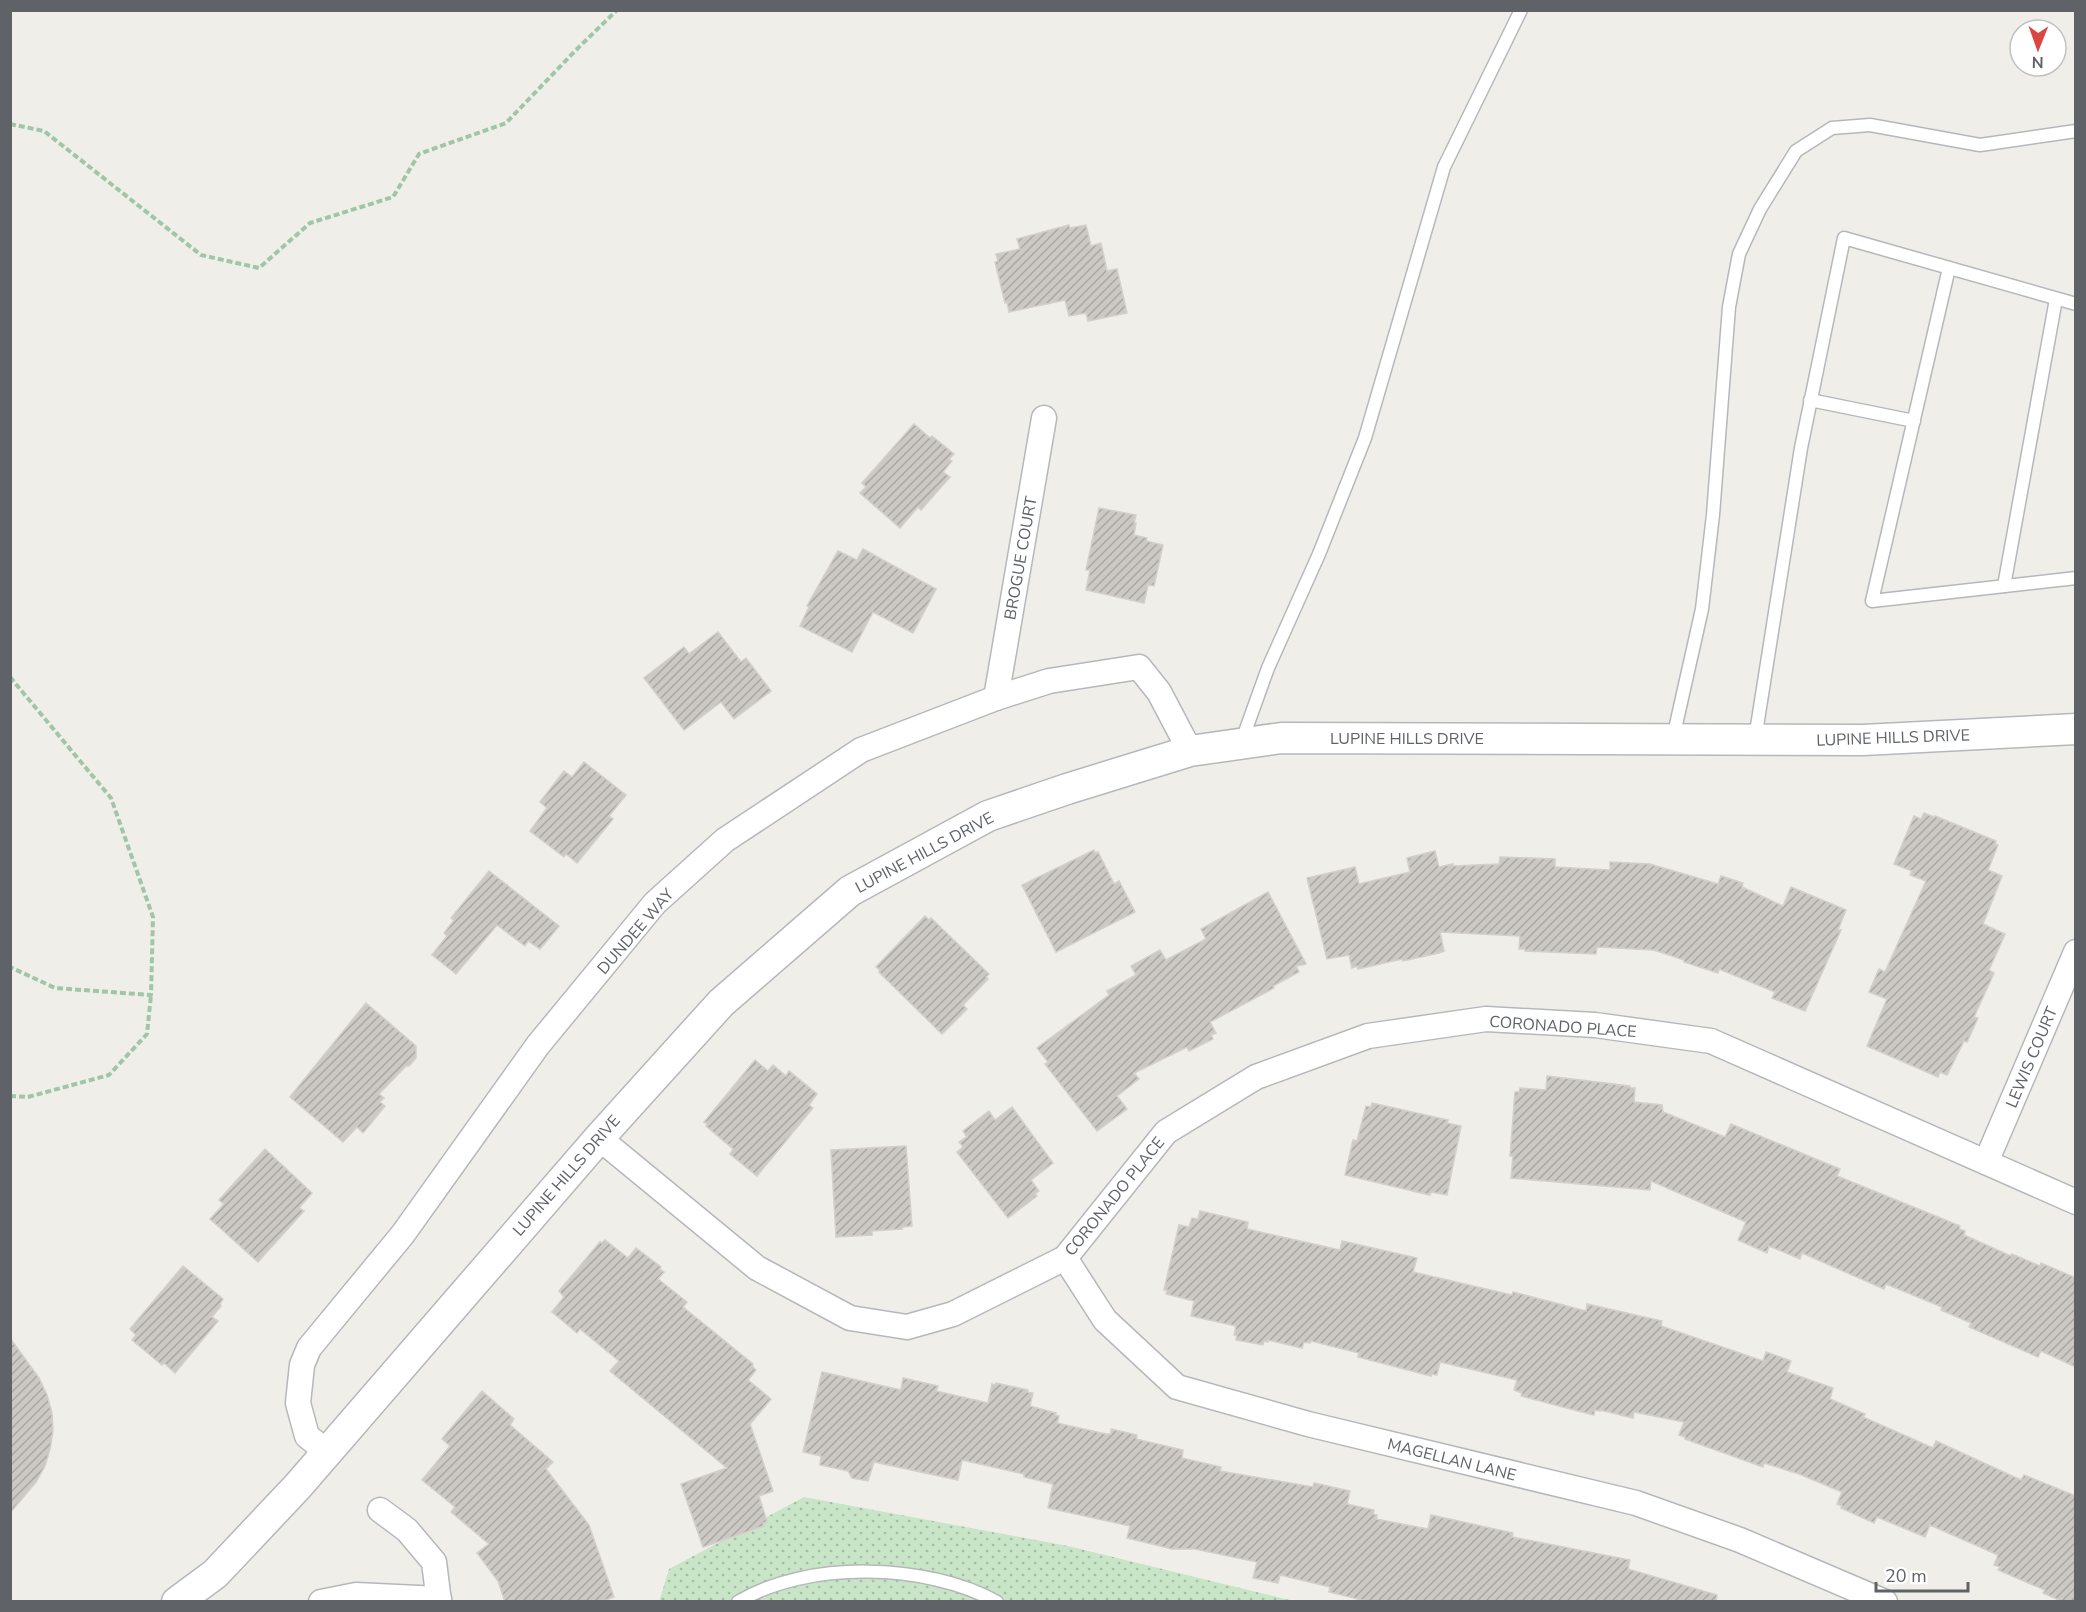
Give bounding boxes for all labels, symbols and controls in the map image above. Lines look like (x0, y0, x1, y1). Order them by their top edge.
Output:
north arrow (2008, 18, 2068, 78)
text: N (2032, 51, 2044, 73)
street label: BROGUE COURT (999, 494, 1043, 622)
street label: LUPINE HILLS DRIVE (1816, 724, 1970, 752)
street label: LUPINE HILLS DRIVE (1330, 728, 1484, 750)
street label: LUPINE HILLS DRIVE (851, 807, 998, 899)
street label: DUNDEE WAY (592, 884, 679, 979)
street label: LEWIS COURT (2001, 1003, 2063, 1111)
street label: CORONADO PLACE (1489, 1011, 1637, 1043)
street label: LUPINE HILLS DRIVE (508, 1110, 625, 1241)
street label: CORONADO PLACE (1060, 1132, 1170, 1261)
street label: MAGELLAN LANE (1385, 1433, 1518, 1487)
scale bar (1876, 1555, 1968, 1593)
text: 20 m (1885, 1564, 1927, 1588)

